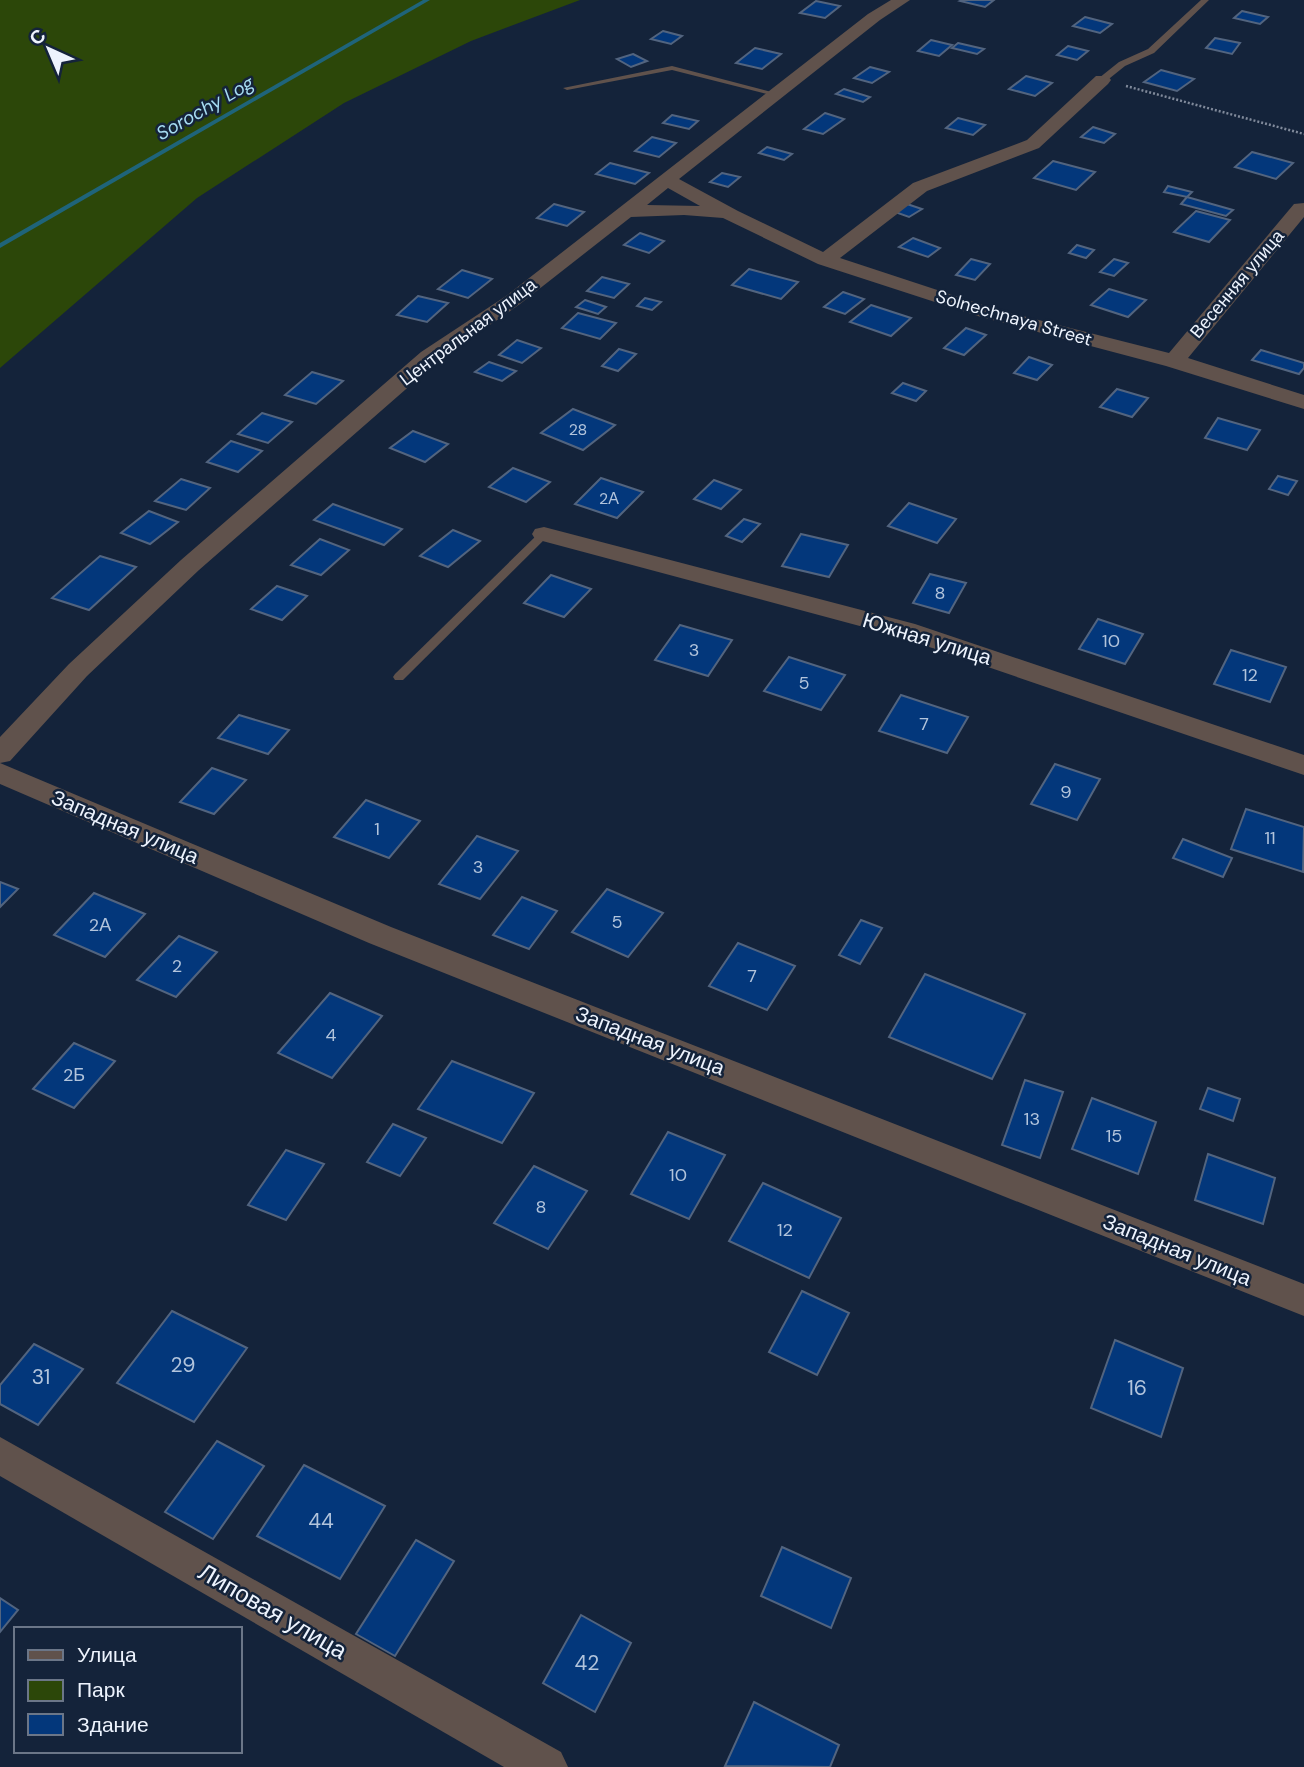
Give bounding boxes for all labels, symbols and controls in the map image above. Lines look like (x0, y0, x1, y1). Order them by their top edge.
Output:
north arrow (14, 14, 84, 84)
text: С (24, 23, 51, 51)
water label: Sorochy Log (152, 70, 259, 146)
street label: Весенняя улица (1185, 224, 1290, 343)
street label: Центральная улица (395, 272, 542, 391)
street label: Solnechnaya Street (933, 284, 1095, 352)
house number: 28 (569, 419, 587, 440)
house number: 2А (599, 488, 619, 509)
house number: 8 (935, 581, 945, 605)
street label: Южная улица (859, 606, 995, 672)
house number: 10 (1102, 629, 1120, 653)
house number: 3 (689, 638, 699, 662)
house number: 12 (1242, 663, 1258, 687)
house number: 5 (799, 671, 809, 695)
house number: 7 (919, 712, 929, 736)
house number: 9 (1060, 780, 1072, 804)
street label: Западная улица (47, 783, 203, 871)
house number: 1 (374, 817, 380, 841)
house number: 11 (1264, 826, 1276, 850)
house number: 3 (473, 855, 483, 879)
house number: 5 (612, 910, 622, 934)
house number: 2А (89, 913, 111, 937)
house number: 2 (172, 954, 182, 978)
house number: 7 (747, 964, 757, 988)
street label: Западная улица (571, 1000, 729, 1082)
house number: 4 (326, 1023, 337, 1047)
house number: 2Б (63, 1063, 85, 1087)
house number: 13 (1024, 1107, 1040, 1131)
house number: 15 (1106, 1124, 1122, 1148)
house number: 10 (669, 1163, 687, 1187)
house number: 8 (536, 1195, 546, 1219)
street label: Западная улица (1099, 1207, 1256, 1293)
house number: 12 (777, 1218, 793, 1242)
house number: 29 (170, 1351, 196, 1379)
house number: 31 (32, 1363, 50, 1391)
house number: 16 (1127, 1374, 1147, 1402)
house number: 44 (308, 1507, 334, 1535)
street label: Липовая улица (193, 1556, 353, 1666)
legend (14, 1627, 242, 1753)
text: Улица (77, 1641, 137, 1669)
house number: 42 (575, 1649, 599, 1677)
text: Парк (77, 1676, 125, 1704)
text: Здание (77, 1711, 149, 1739)

